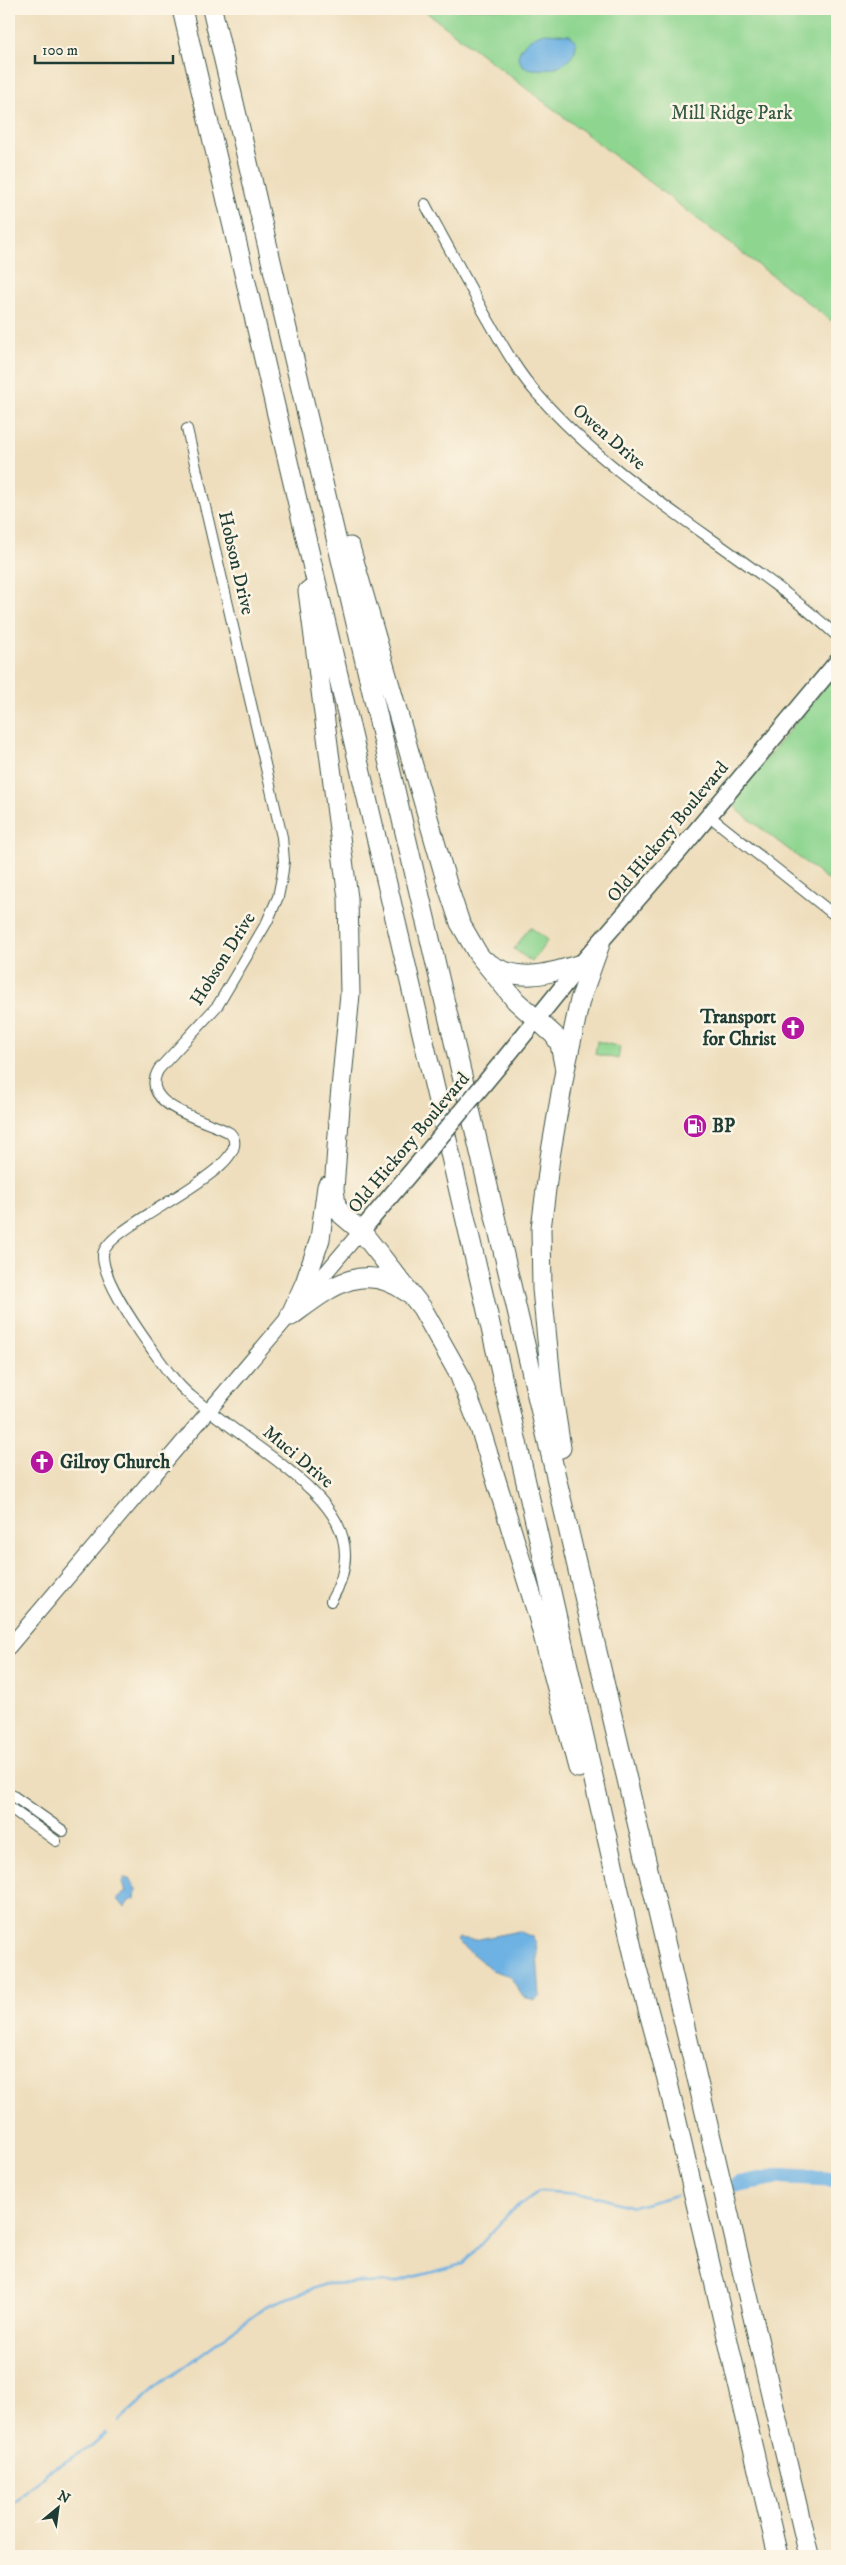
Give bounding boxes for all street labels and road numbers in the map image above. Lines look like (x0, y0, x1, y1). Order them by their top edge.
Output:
street label: Owen Drive (568, 399, 651, 475)
street label: Hobson Drive (213, 509, 259, 617)
street label: Old Hickory Boulevard (602, 756, 734, 907)
street label: Hobson Drive (185, 908, 261, 1010)
street label: Old Hickory Boulevard (343, 1067, 475, 1218)
street label: Muci Drive (258, 1421, 338, 1493)

